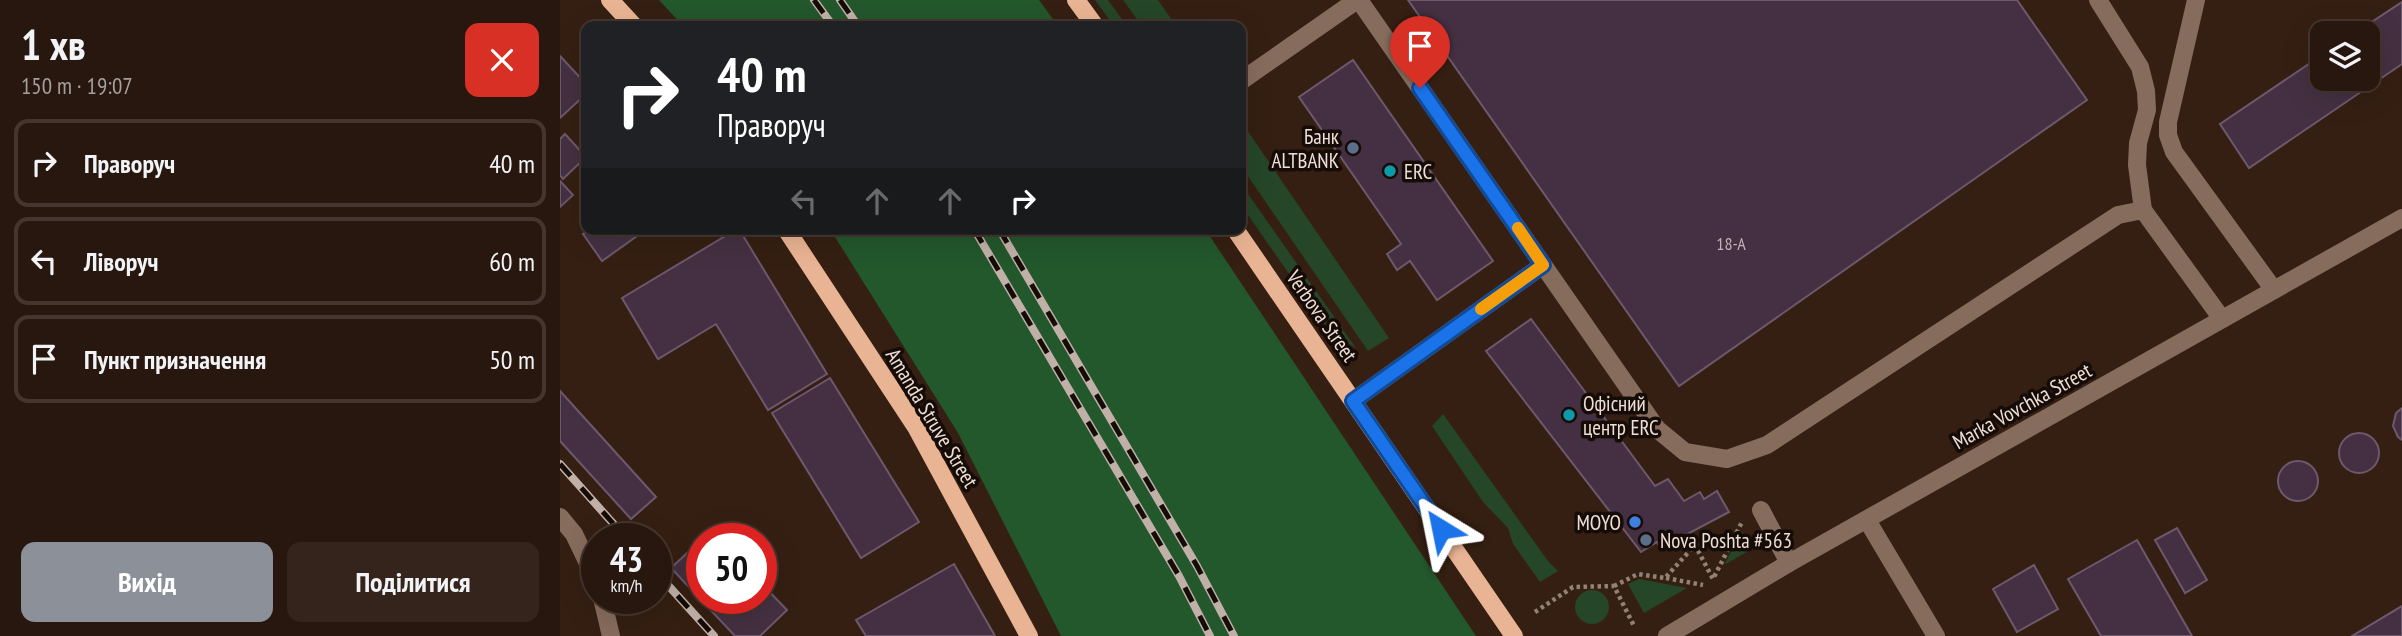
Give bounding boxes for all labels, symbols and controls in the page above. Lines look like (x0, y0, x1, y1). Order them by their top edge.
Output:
pin (1390, 16, 1450, 88)
text: 1 хв (21, 17, 86, 72)
map controls (2310, 21, 2380, 91)
button: layers (2310, 21, 2380, 91)
button: close (465, 23, 539, 97)
icon: arrive (1401, 27, 1439, 65)
text: 40 m (717, 42, 806, 106)
icon: right (602, 49, 693, 140)
text: 150 m · 19:07 (21, 71, 133, 100)
text: Праворуч (717, 104, 826, 146)
place label: Банк ALTBANK (1272, 123, 1339, 174)
marker: Банк ALTBANK (1345, 140, 1361, 156)
icon: right (25, 144, 63, 182)
text: Праворуч (84, 147, 175, 180)
text: 40 m (489, 147, 535, 180)
place label: ERC (1404, 158, 1433, 185)
marker: ERC (1382, 163, 1398, 179)
icon: left (785, 182, 823, 220)
icon: ahead (858, 182, 896, 220)
icon: ahead (931, 182, 969, 220)
icon: right (1004, 182, 1042, 220)
house number: 18-А (1716, 232, 1746, 255)
icon: left (25, 242, 63, 280)
text: Ліворуч (84, 245, 158, 278)
text: 60 m (489, 245, 535, 278)
street label: Verbova Street (1280, 264, 1363, 367)
icon: arrive (25, 340, 63, 378)
text: Пункт призначення (84, 343, 266, 376)
text: 50 m (489, 343, 535, 376)
street label: Amanda Struve Street (880, 344, 984, 493)
street label: Marka Vovchka Street (1948, 357, 2096, 455)
place label: Офісний центр ERC (1583, 390, 1659, 441)
marker: Офісний центр ERC (1561, 407, 1577, 423)
position arrow (1404, 492, 1478, 566)
place label: MOYO (1576, 509, 1621, 536)
marker: MOYO (1627, 514, 1643, 530)
speed limit sign: 50 (686, 523, 777, 614)
place label: Nova Poshta #563 (1660, 527, 1792, 554)
marker: Nova Poshta #563 (1638, 532, 1654, 548)
text: 43 (610, 536, 643, 582)
button: Вихід (21, 542, 273, 622)
button: Поділитися (287, 542, 539, 622)
text: km/h (611, 574, 642, 597)

